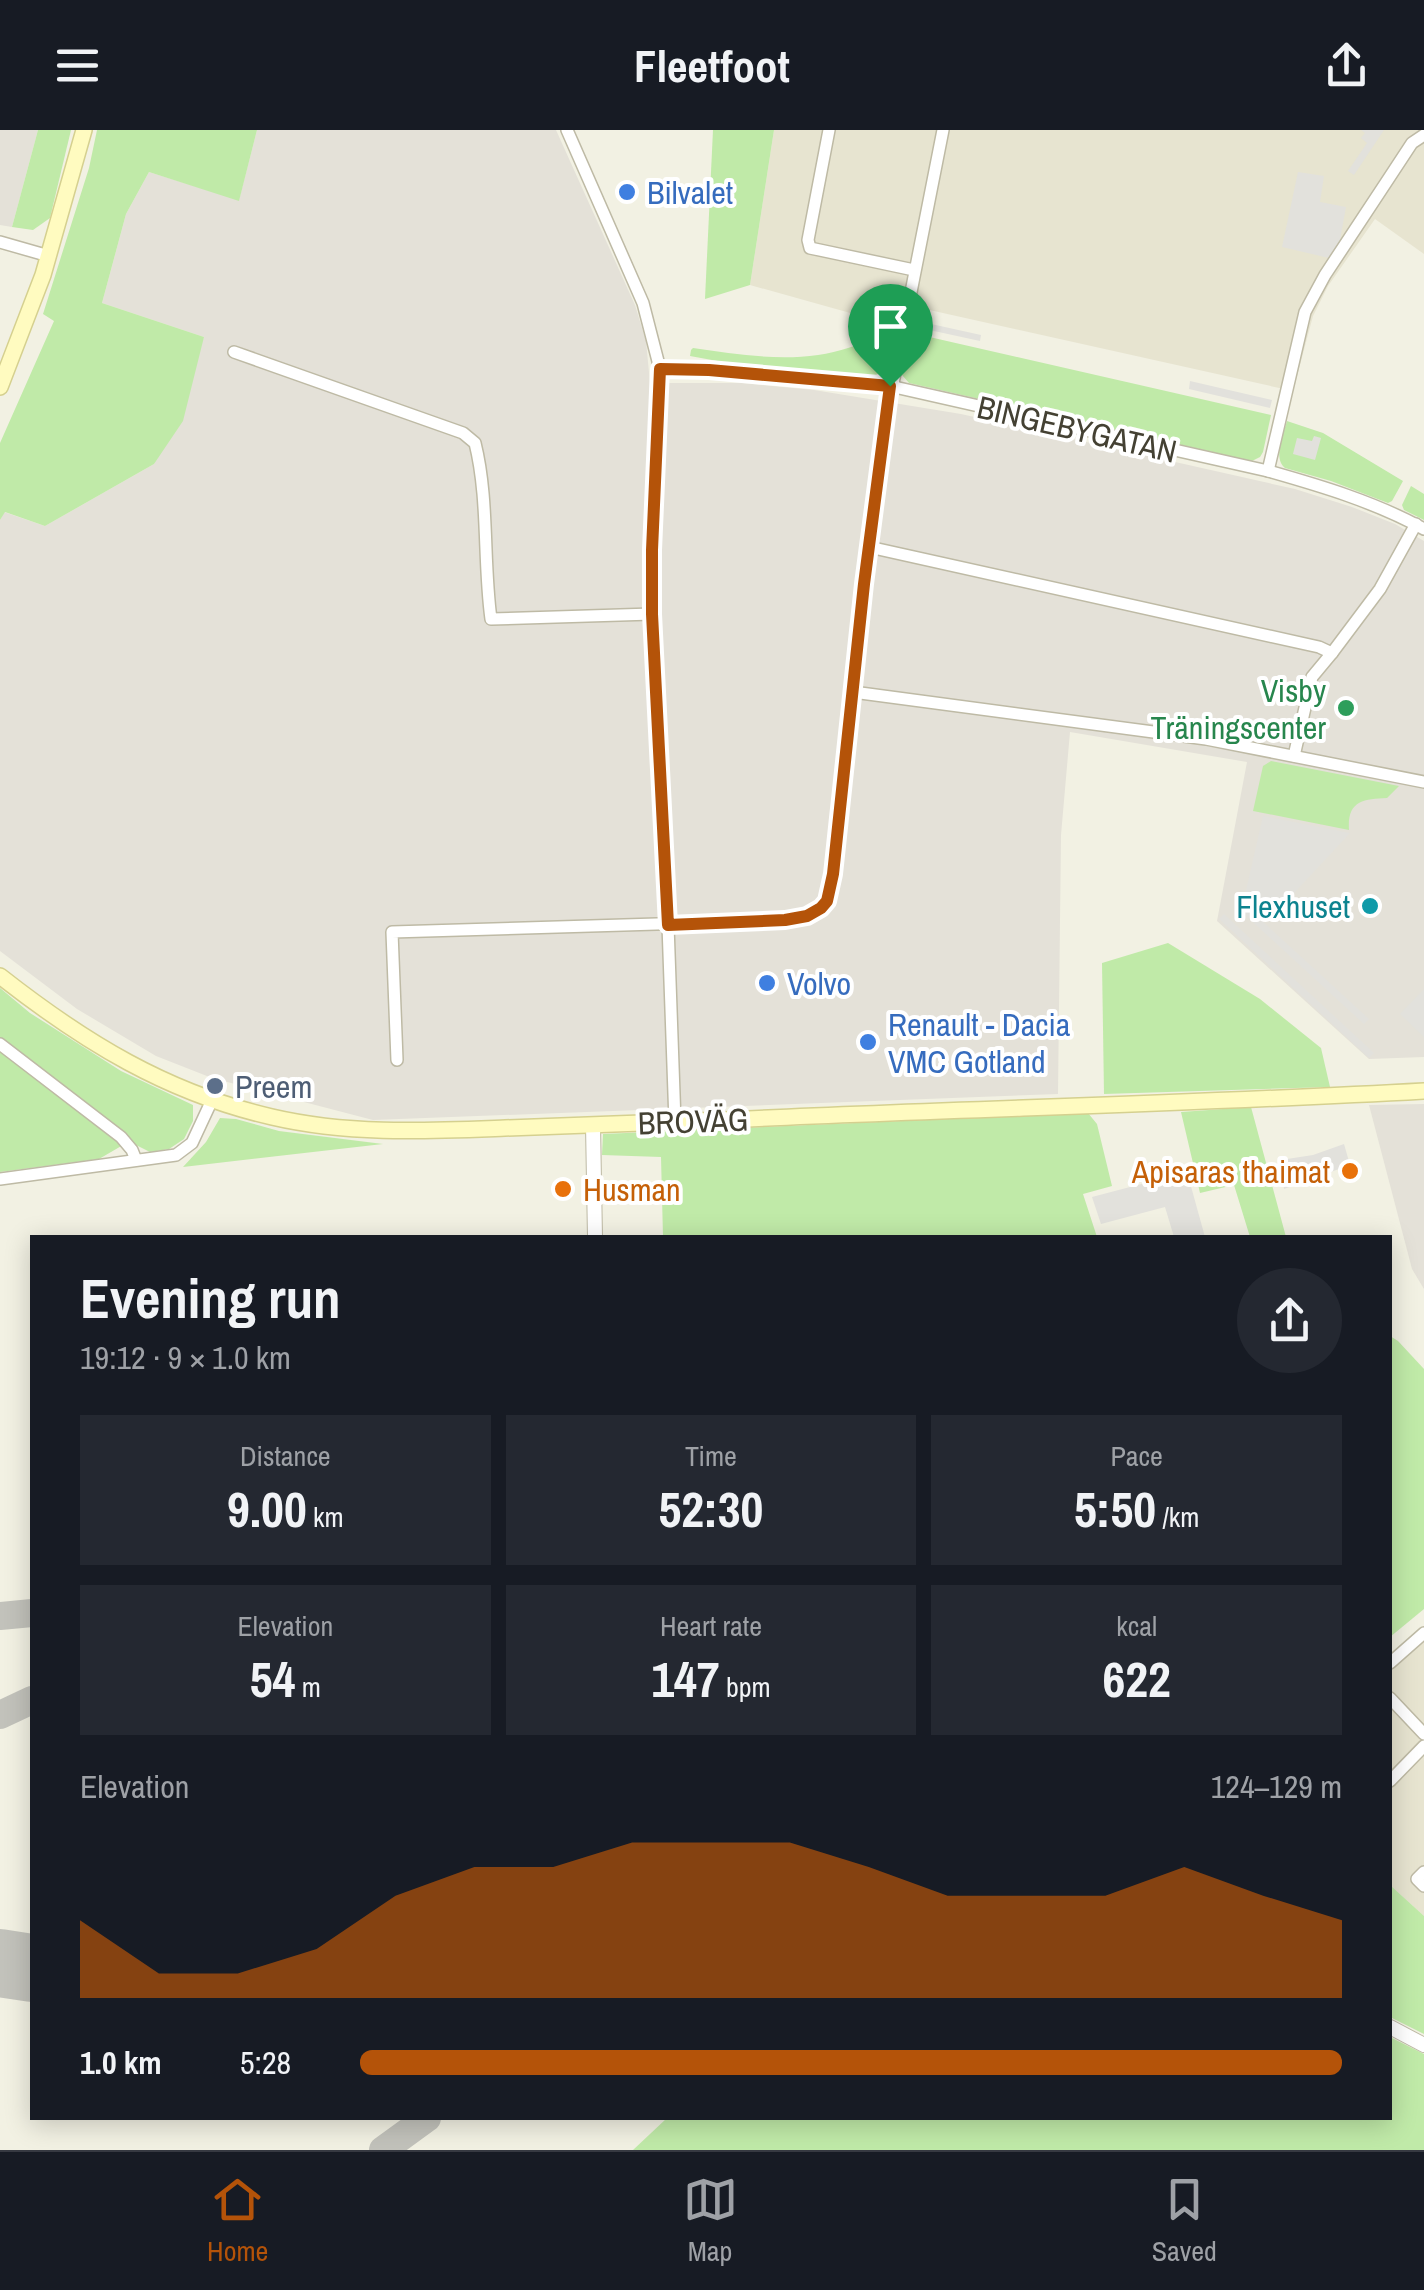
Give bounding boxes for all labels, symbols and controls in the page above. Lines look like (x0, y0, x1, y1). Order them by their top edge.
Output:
text: Fleetfoot (634, 35, 790, 96)
icon: menu (50, 38, 105, 93)
icon: share (1319, 38, 1374, 93)
place label: Bilvalet (647, 171, 733, 214)
marker: Bilvalet (616, 181, 638, 203)
pin (848, 284, 933, 387)
icon: arrive (863, 299, 918, 354)
street label: BINGEBYGATAN (973, 385, 1181, 473)
place label: Visby Träningscenter (1150, 669, 1326, 749)
marker: Visby Träningscenter (1335, 697, 1357, 719)
place label: Flexhuset (1236, 885, 1350, 928)
marker: Flexhuset (1359, 895, 1381, 917)
place label: Volvo (787, 962, 851, 1005)
marker: Volvo (756, 972, 778, 994)
place label: Renault - Dacia VMC Gotland (888, 1003, 1071, 1083)
marker: Renault - Dacia VMC Gotland (857, 1031, 879, 1053)
place label: Preem (235, 1065, 312, 1108)
marker: Preem (204, 1075, 226, 1097)
street label: BROVÄG (637, 1098, 749, 1144)
place label: Apisaras thaimat (1131, 1150, 1330, 1193)
marker: Apisaras thaimat (1339, 1160, 1361, 1182)
place label: Husman (583, 1168, 681, 1211)
marker: Husman (552, 1178, 574, 1200)
text: Evening run (80, 1261, 341, 1335)
button: share (1237, 1268, 1342, 1373)
text: 19:12 · 9 × 1.0 km (80, 1336, 291, 1379)
text: Distance (240, 1437, 331, 1475)
text: Time (685, 1437, 737, 1475)
text: Pace (1110, 1437, 1163, 1475)
text: 9.00 (227, 1475, 307, 1543)
text: 52:30 (659, 1475, 763, 1543)
text: 5:50 (1074, 1475, 1156, 1543)
text: km (307, 1498, 344, 1536)
text: /km (1156, 1498, 1199, 1536)
text: Elevation (237, 1607, 333, 1645)
text: Heart rate (660, 1607, 762, 1645)
text: kcal (1116, 1607, 1157, 1645)
text: 54 (250, 1645, 295, 1713)
text: 147 (651, 1645, 720, 1713)
text: 622 (1102, 1645, 1171, 1713)
text: m (295, 1668, 321, 1706)
text: bpm (720, 1668, 771, 1706)
text: Elevation (80, 1765, 189, 1808)
text: 124–129 m (1211, 1765, 1342, 1808)
text: 1.0 km (80, 2041, 162, 2084)
text: 5:28 (240, 2041, 291, 2084)
tab: Home (207, 2172, 268, 2270)
tab: Map (683, 2172, 738, 2270)
tab: Saved (1152, 2172, 1217, 2270)

